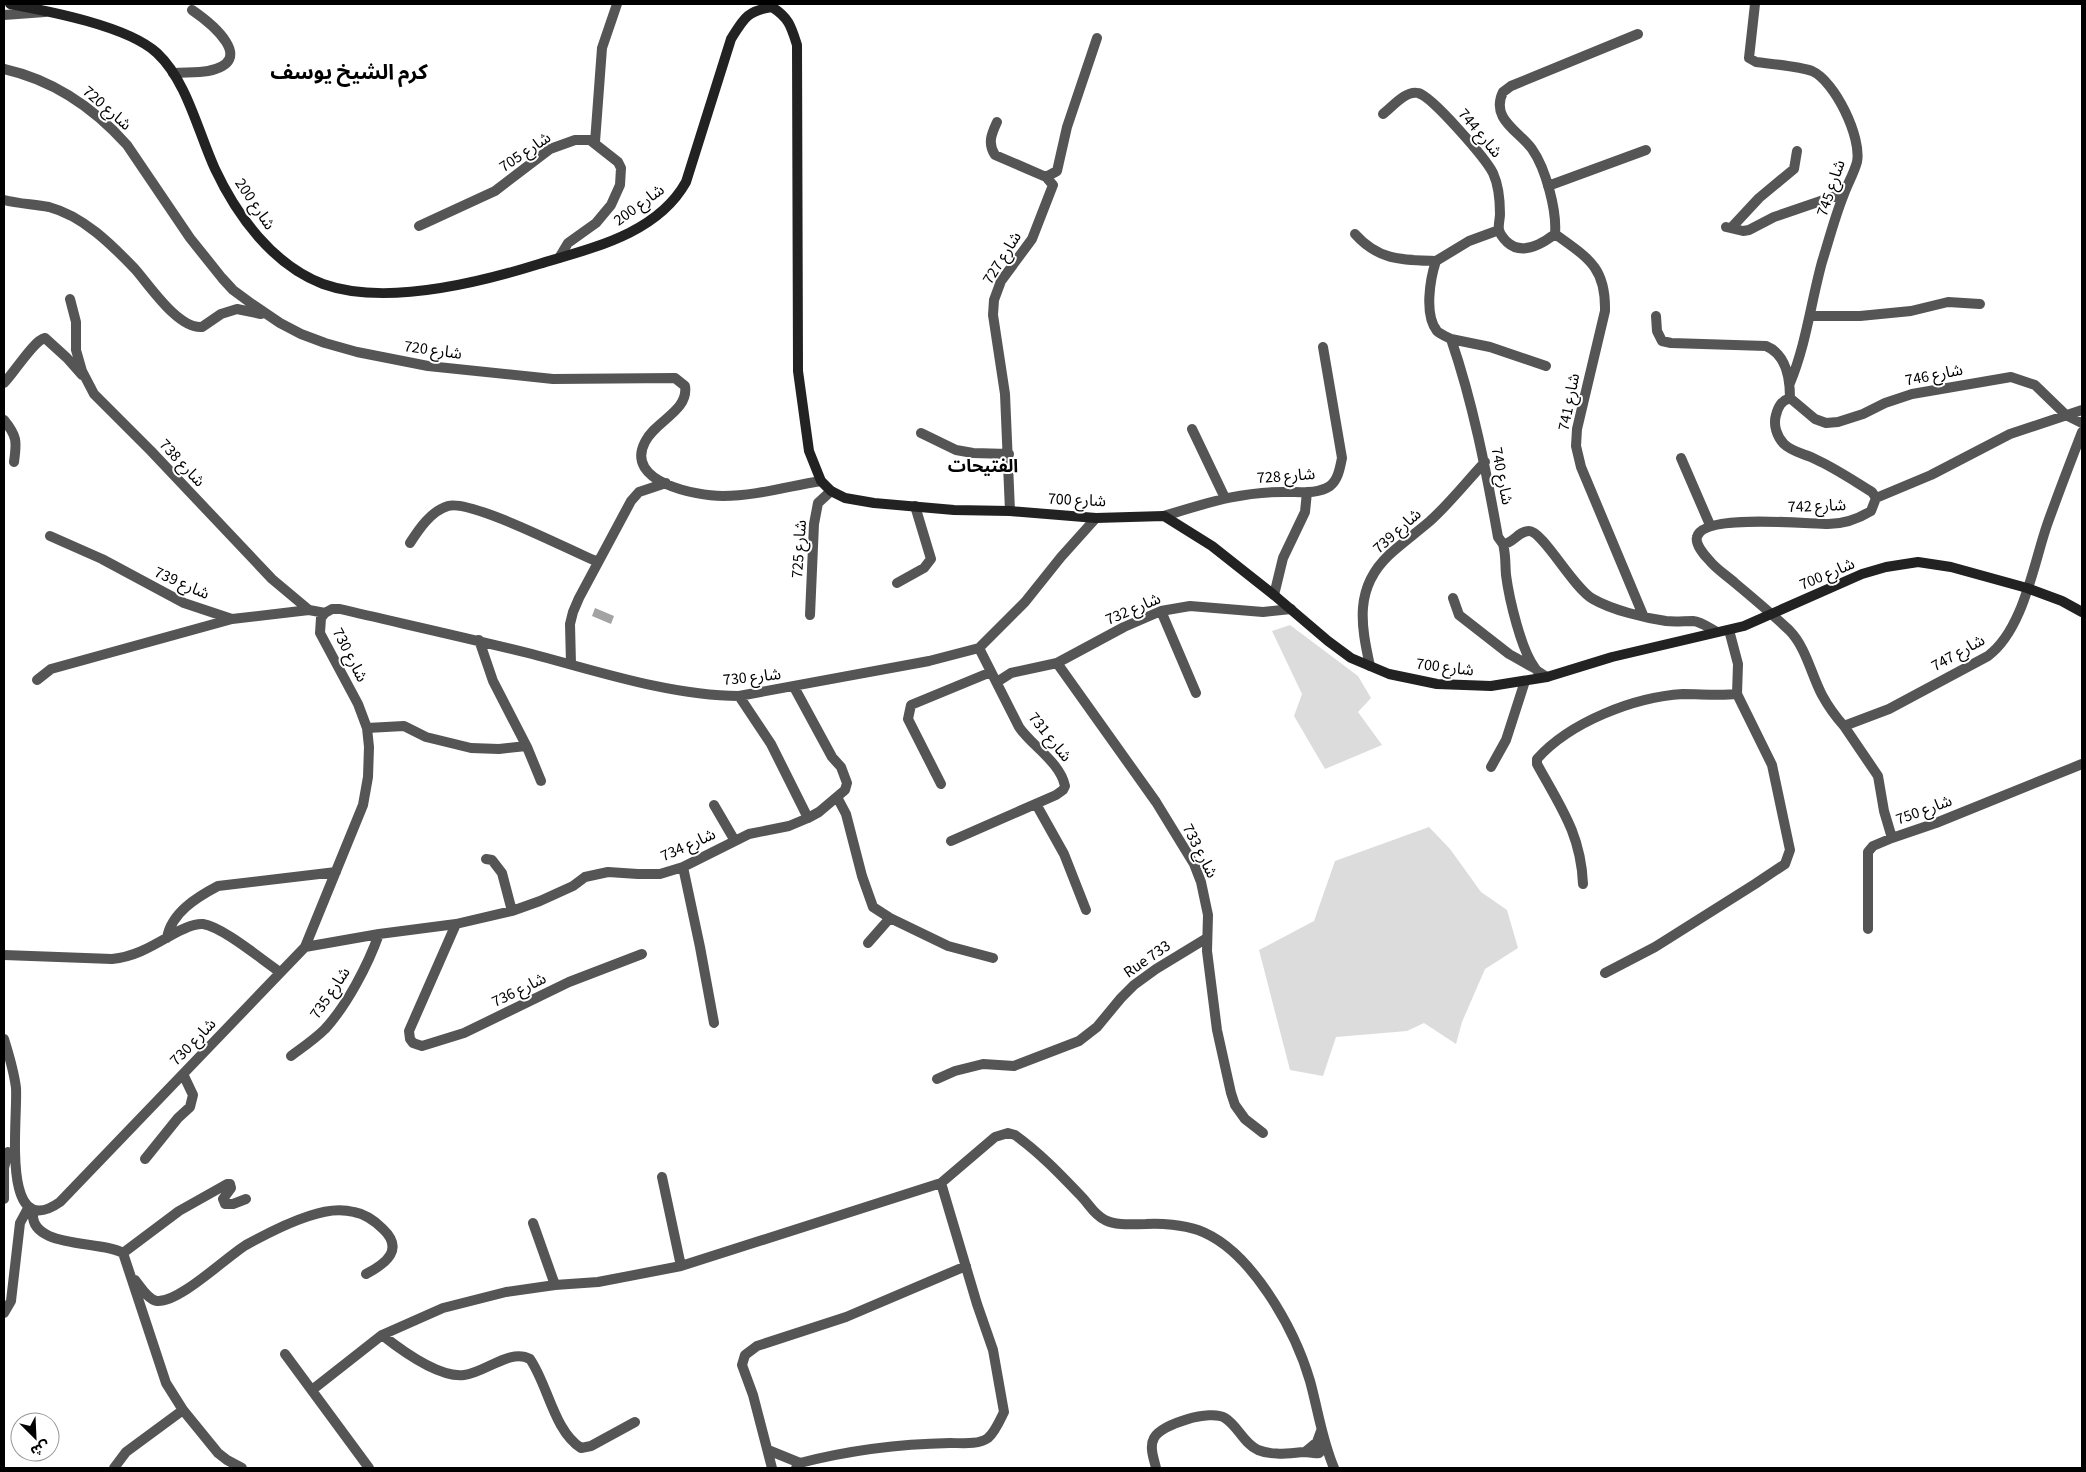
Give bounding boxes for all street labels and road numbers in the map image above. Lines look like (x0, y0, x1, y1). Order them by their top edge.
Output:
street label: شارع 720 (77, 81, 136, 136)
street label: شارع 744 (1452, 104, 1507, 163)
street label: شارع 705 (495, 127, 556, 178)
street label: شارع 745 (1811, 157, 1852, 219)
street label: شارع 200 (229, 174, 280, 235)
street label: شارع 200 (609, 179, 670, 232)
street label: شارع 727 (977, 227, 1028, 289)
street label: شارع 720 (402, 335, 463, 366)
street label: شارع 746 (1903, 359, 1965, 392)
street label: شارع 741 (1553, 371, 1586, 433)
street label: شارع 738 (153, 434, 210, 492)
street label: شارع 740 (1485, 445, 1518, 507)
street label: شارع 728 (1256, 463, 1316, 490)
street label: شارع 700 (1047, 487, 1107, 514)
street label: شارع 742 (1788, 494, 1847, 519)
street label: شارع 739 (1368, 503, 1427, 559)
street label: شارع 725 (786, 519, 813, 579)
street label: شارع 700 (1796, 552, 1858, 596)
street label: شارع 739 (151, 561, 213, 606)
street label: شارع 732 (1102, 587, 1164, 631)
street label: شارع 730 (326, 624, 373, 686)
street label: شارع 747 (1927, 629, 1989, 678)
street label: شارع 700 (1415, 653, 1475, 682)
street label: شارع 730 (722, 663, 782, 692)
street label: شارع 731 (1022, 707, 1077, 767)
street label: شارع 750 (1893, 790, 1955, 831)
street label: شارع 733 (1176, 820, 1223, 882)
street label: شارع 734 (657, 823, 719, 868)
street label: Rue 733 (1119, 935, 1175, 983)
street label: شارع 735 (305, 963, 356, 1024)
street label: شارع 736 (488, 967, 550, 1014)
street label: شارع 730 (165, 1013, 222, 1071)

